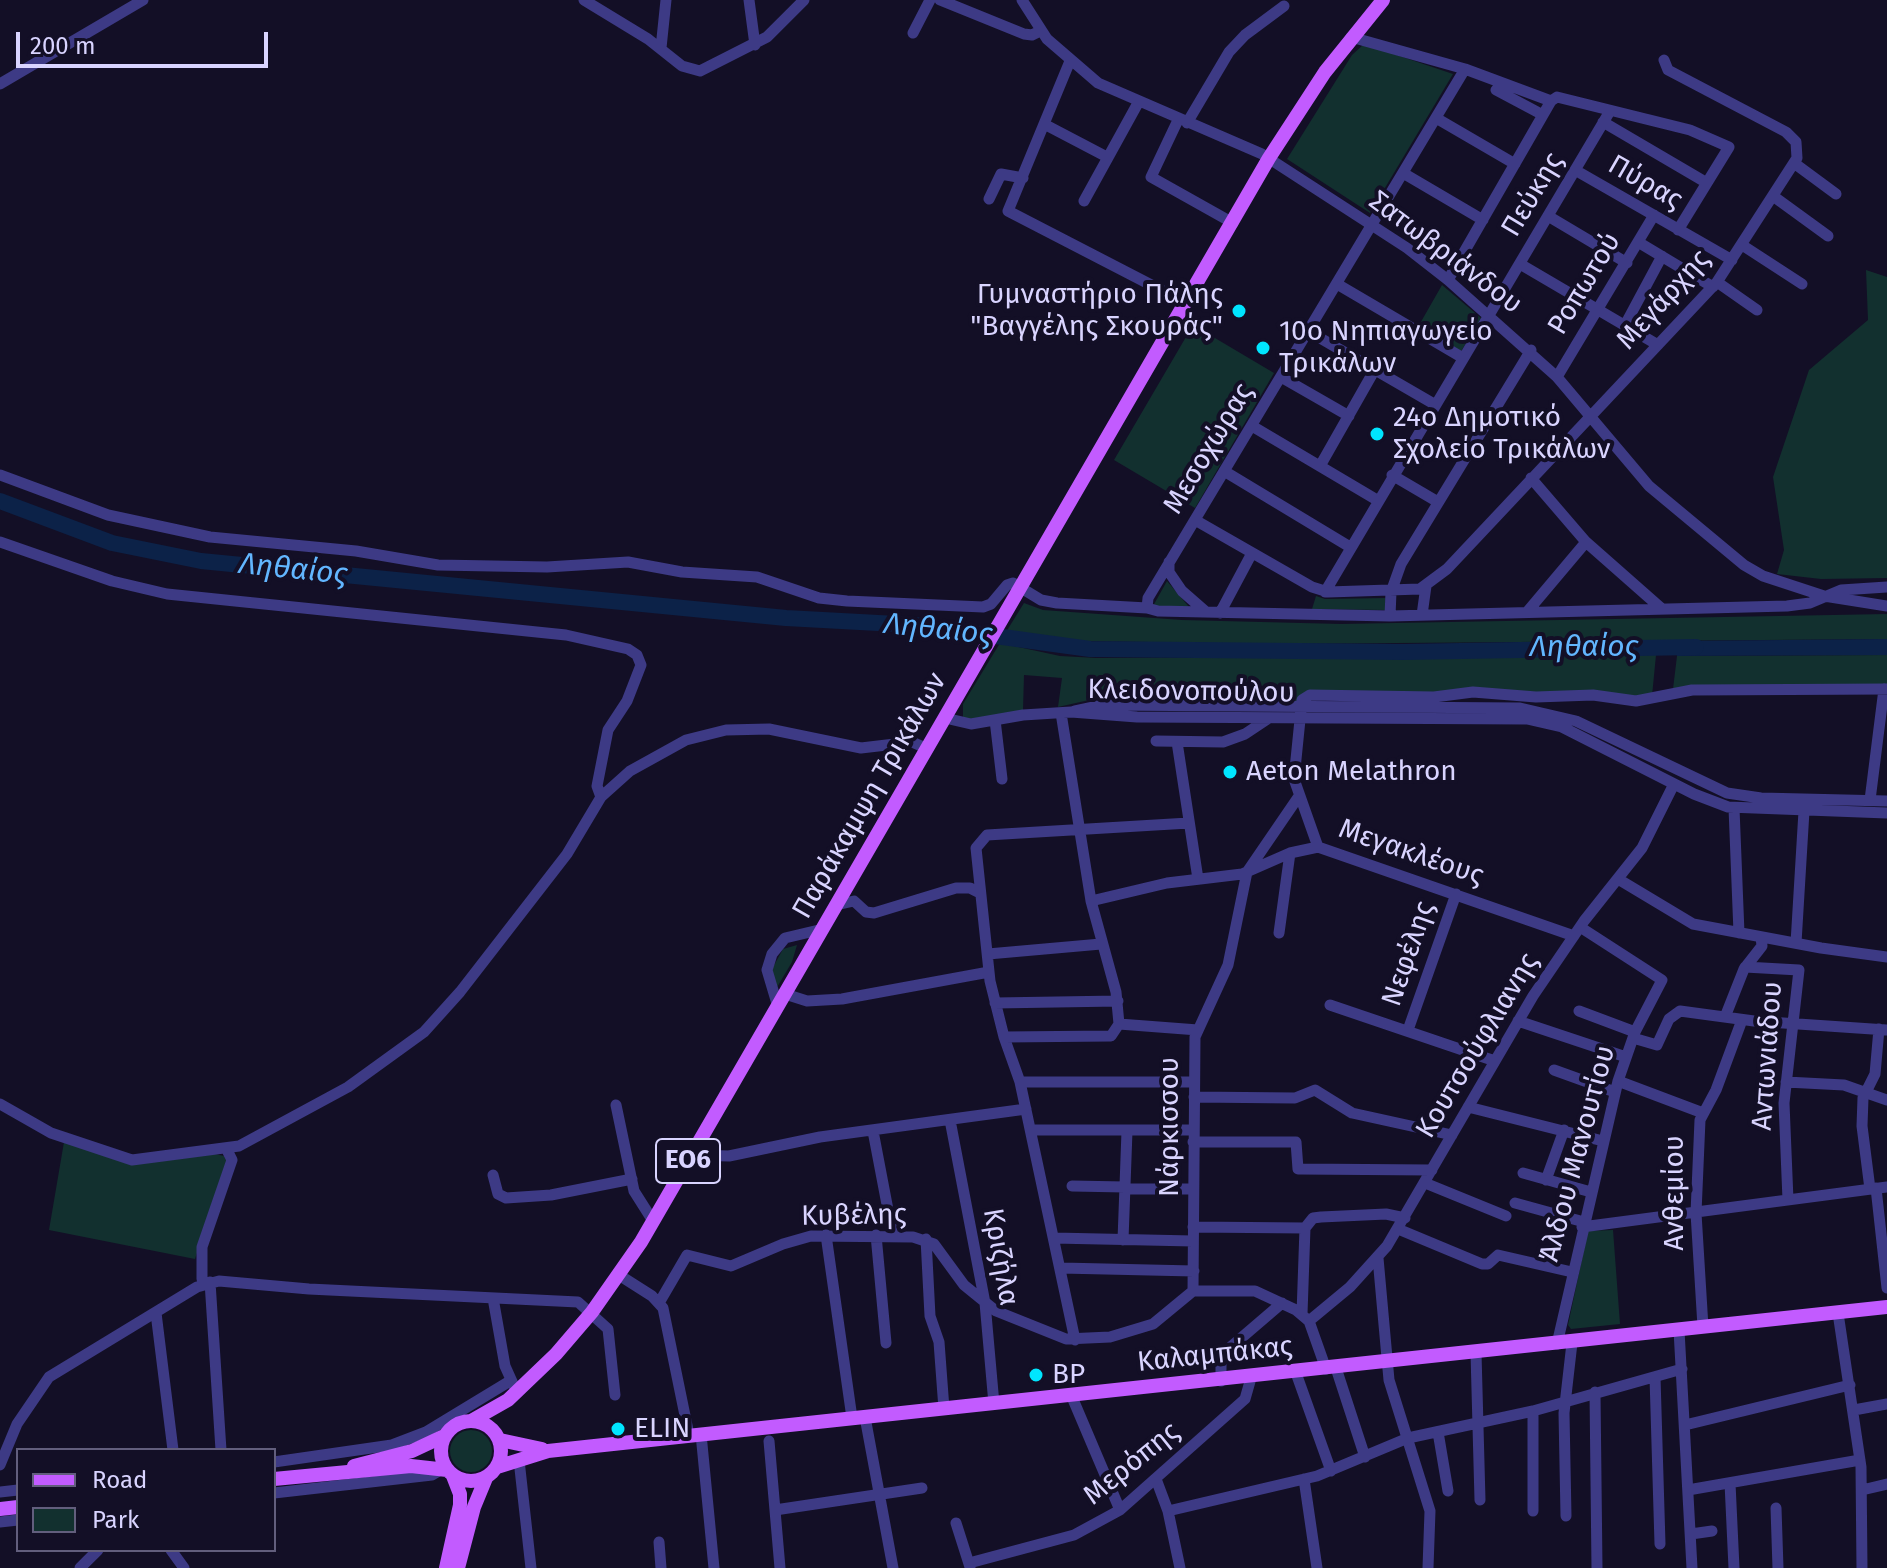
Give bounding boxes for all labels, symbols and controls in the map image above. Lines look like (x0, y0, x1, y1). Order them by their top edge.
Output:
scale bar (20, 16, 272, 66)
text: 200 m (30, 32, 96, 60)
street label: Πεύκης (1495, 147, 1571, 243)
street label: Πύρας (1602, 148, 1688, 218)
street label: Σατωβριάνδου (1362, 184, 1528, 322)
street label: Ροπωτού (1542, 227, 1628, 341)
street label: Μεγάρχης (1610, 243, 1718, 357)
place label: Γυμναστήριο Πάλης "Βαγγέλης Σκουράς" (970, 278, 1223, 344)
marker: Γυμναστήριο Πάλης "Βαγγέλης Σκουράς" (1230, 302, 1248, 320)
place label: 10ο Νηπιαγωγείο Τρικάλων (1279, 315, 1493, 381)
marker: 10ο Νηπιαγωγείο Τρικάλων (1254, 339, 1272, 357)
street label: Μεσοχώρας (1157, 378, 1261, 520)
place label: 24ο Δημοτικό Σχολείο Τρικάλων (1393, 401, 1611, 467)
marker: 24ο Δημοτικό Σχολείο Τρικάλων (1368, 425, 1386, 443)
water label: Ληθαίος (237, 546, 349, 594)
water label: Ληθαίος (882, 606, 994, 654)
water label: Ληθαίος (1530, 630, 1638, 666)
street label: Παράκαμψη Τρικάλων (786, 667, 954, 925)
street label: Κλειδονοπούλου (1087, 673, 1295, 711)
place label: Aeton Melathron (1246, 755, 1457, 789)
marker: Aeton Melathron (1221, 763, 1239, 781)
street label: Μεγακλέους (1334, 813, 1488, 893)
street label: Νεφέλης (1375, 897, 1443, 1011)
street label: Κουτσούφλιανης (1410, 947, 1546, 1145)
street label: Αντωνιάδου (1746, 980, 1790, 1132)
street label: Άλδου Μανουτίου (1533, 1042, 1623, 1266)
street label: Νάρκισσου (1153, 1057, 1187, 1197)
street label: Ανθεμίου (1658, 1135, 1692, 1251)
road number: ΕΟ6 (656, 1139, 720, 1183)
street label: Κυβέλης (801, 1198, 907, 1234)
street label: Κριζήλα (975, 1206, 1025, 1308)
street label: Καλαμπάκας (1136, 1330, 1294, 1380)
place label: BP (1052, 1358, 1085, 1392)
marker: BP (1027, 1366, 1045, 1384)
place label: ELIN (634, 1412, 690, 1446)
street label: Μερόπης (1077, 1415, 1187, 1513)
marker: ELIN (609, 1420, 627, 1438)
legend (16, 1448, 276, 1552)
text: Road (92, 1466, 147, 1494)
text: Park (92, 1506, 139, 1534)

